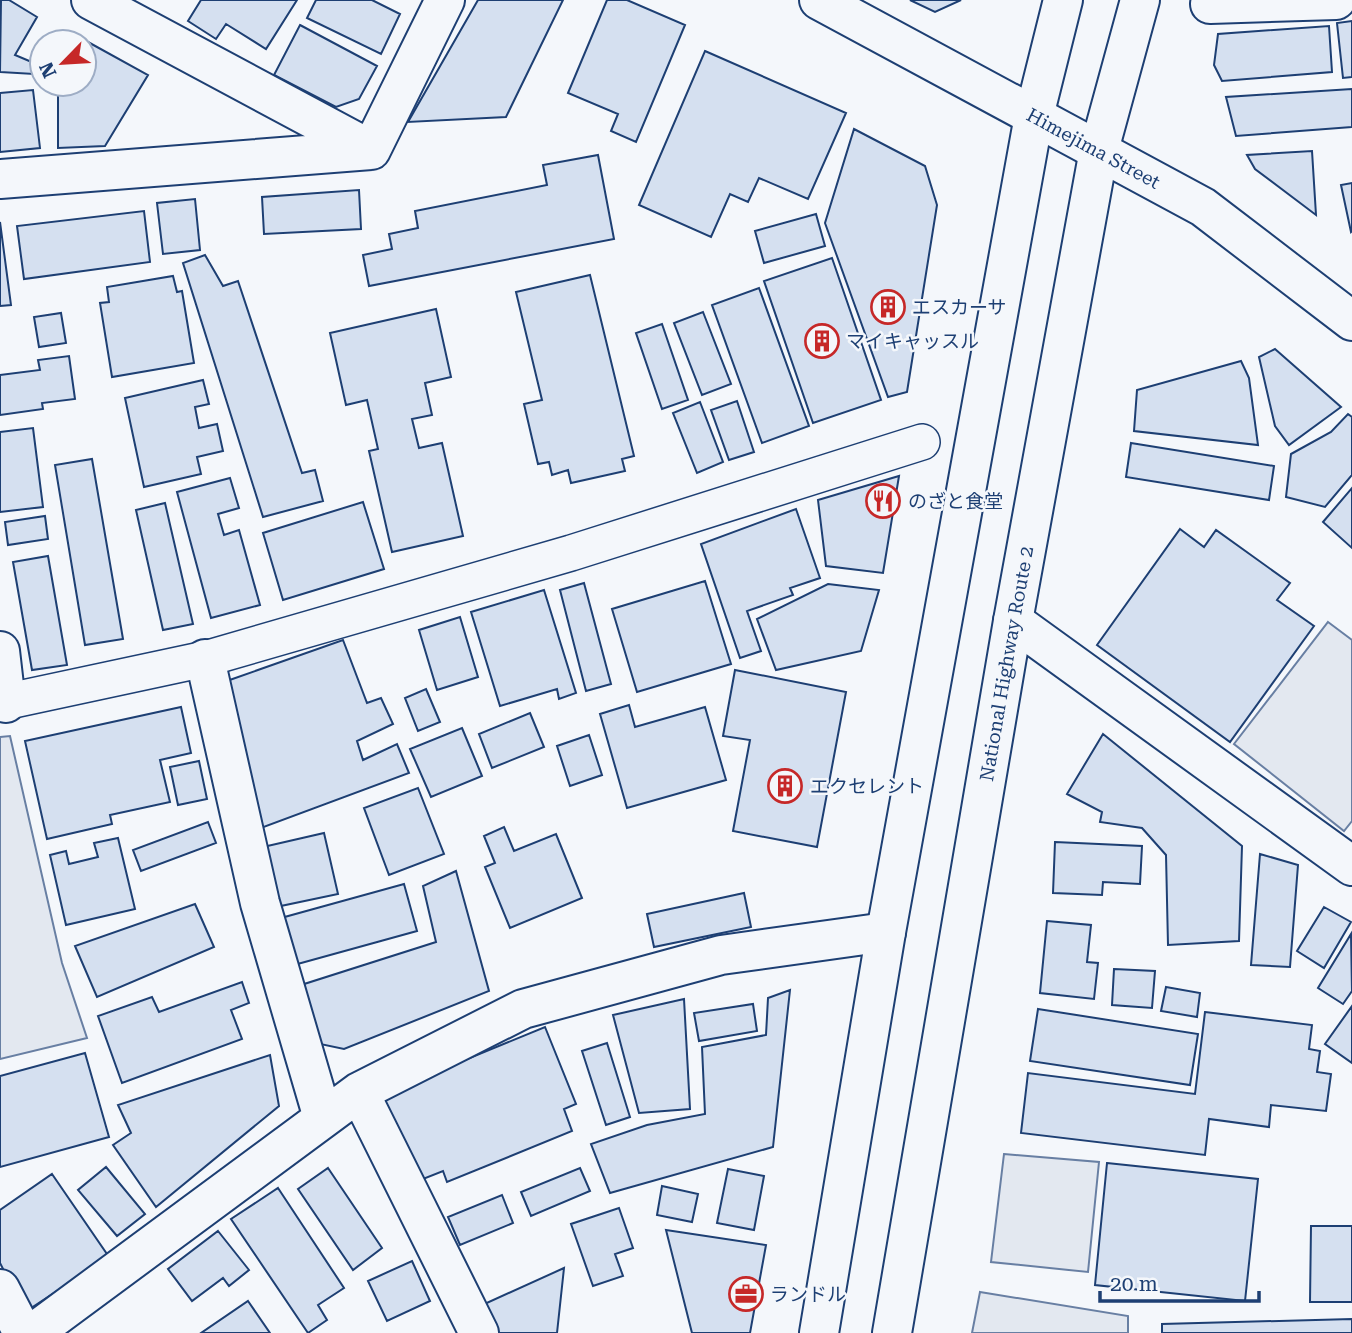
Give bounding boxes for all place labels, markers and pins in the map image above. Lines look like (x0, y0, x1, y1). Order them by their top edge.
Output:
building icon: エスカーサ (869, 288, 907, 326)
place label: エスカーサ (912, 296, 1007, 319)
building icon: マイキャッスル (803, 322, 841, 360)
place label: マイキャッスル (846, 330, 979, 353)
restaurant icon: のざと食堂 (864, 482, 902, 520)
place label: のざと食堂 (908, 490, 1003, 513)
building icon: エクセレント (766, 767, 804, 805)
place label: エクセレント (810, 775, 924, 798)
office icon: ランドル (727, 1275, 765, 1313)
place label: ランドル (770, 1283, 846, 1306)

